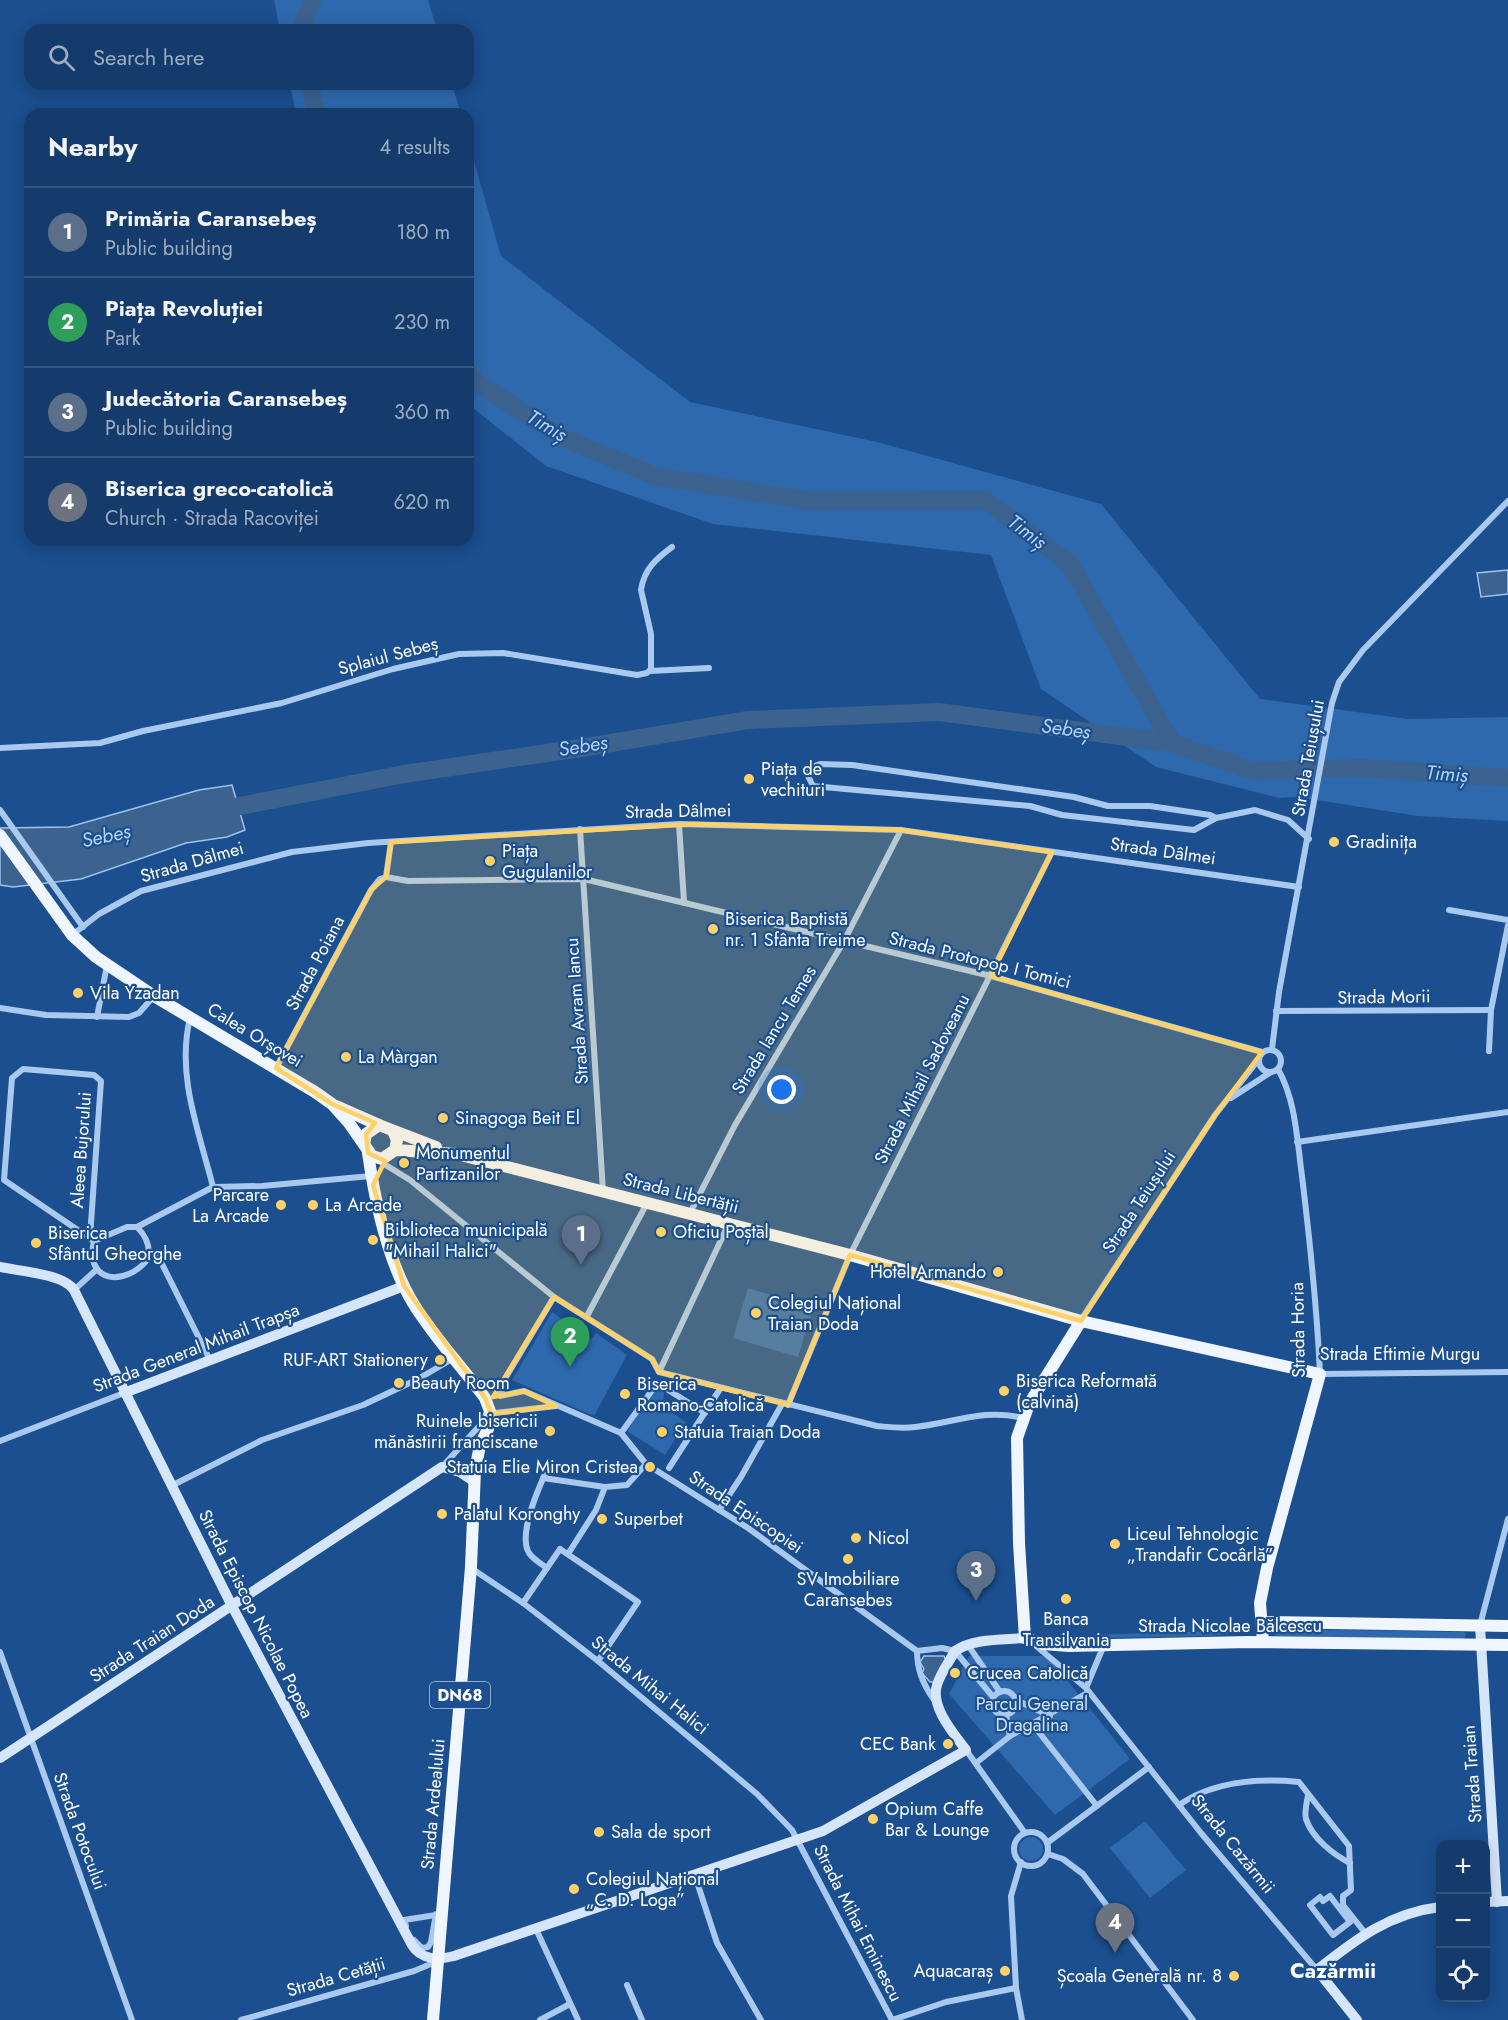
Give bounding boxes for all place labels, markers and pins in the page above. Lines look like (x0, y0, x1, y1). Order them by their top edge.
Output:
place label: Piața de vechituri (761, 756, 825, 803)
marker: Piața de vechituri (742, 772, 756, 786)
place label: Gradinița (1346, 829, 1417, 855)
marker: Gradinița (1327, 835, 1341, 849)
place label: Piața Gugulanilor (502, 838, 593, 885)
marker: Piața Gugulanilor (483, 854, 497, 868)
place label: Biserica Baptistă nr. 1 Sfânta Treime (725, 906, 866, 953)
marker: Biserica Baptistă nr. 1 Sfânta Treime (706, 922, 720, 936)
place label: Vila Yzadan (90, 980, 180, 1006)
marker: Vila Yzadan (71, 986, 85, 1000)
place label: La Màrgan (358, 1044, 438, 1070)
marker: La Màrgan (339, 1050, 353, 1064)
place label: Sinagoga Beit El (455, 1105, 580, 1131)
marker: Sinagoga Beit El (436, 1111, 450, 1125)
place label: Monumentul Partizanilor (416, 1140, 510, 1187)
marker: Monumentul Partizanilor (397, 1156, 411, 1170)
place label: Parcare La Arcade (192, 1182, 269, 1229)
place label: La Arcade (325, 1192, 402, 1218)
marker: Parcare La Arcade (274, 1198, 288, 1212)
marker: La Arcade (306, 1198, 320, 1212)
pin: 1 (562, 1216, 600, 1265)
place label: Biblioteca municipală "Mihail Halici" (385, 1217, 548, 1264)
place label: Oficiu Poștal (673, 1219, 769, 1245)
place label: Biserica Sfântul Gheorghe (48, 1220, 182, 1267)
marker: Oficiu Poștal (654, 1225, 668, 1239)
marker: Biblioteca municipală "Mihail Halici" (366, 1233, 380, 1247)
marker: Biserica Sfântul Gheorghe (29, 1236, 43, 1250)
place label: Hotel Armando (870, 1259, 986, 1285)
marker: Hotel Armando (991, 1265, 1005, 1279)
place label: Colegiul Național Traian Doda (768, 1290, 901, 1337)
marker: Colegiul Național Traian Doda (749, 1306, 763, 1320)
pin: 2 (550, 1318, 590, 1367)
place label: RUF-ART Stationery (283, 1347, 428, 1373)
marker: RUF-ART Stationery (433, 1353, 447, 1367)
place label: Biserica Reformată (calvină) (1016, 1368, 1157, 1415)
place label: Beauty Room (411, 1370, 510, 1396)
place label: Biserica Romano-Catolică (637, 1371, 764, 1418)
marker: Beauty Room (392, 1376, 406, 1390)
marker: Biserica Reformată (calvină) (997, 1384, 1011, 1398)
marker: Biserica Romano-Catolică (618, 1387, 632, 1401)
place label: Ruinele bisericii mănăstirii franciscane (374, 1408, 538, 1455)
place label: Statuia Traian Doda (674, 1419, 820, 1445)
marker: Ruinele bisericii mănăstirii franciscane (543, 1424, 557, 1438)
marker: Statuia Traian Doda (655, 1425, 669, 1439)
place label: Statuia Elie Miron Cristea (447, 1454, 638, 1480)
marker: Statuia Elie Miron Cristea (643, 1460, 657, 1474)
place label: Palatul Koronghy (454, 1501, 580, 1527)
place label: Superbet (614, 1506, 684, 1532)
marker: Palatul Koronghy (435, 1507, 449, 1521)
marker: Superbet (595, 1512, 609, 1526)
place label: Liceul Tehnologic „Trandafir Cocârlă” (1127, 1521, 1274, 1568)
place label: Nicol (868, 1525, 909, 1551)
marker: Nicol (849, 1531, 863, 1545)
marker: Liceul Tehnologic „Trandafir Cocârlă” (1108, 1537, 1122, 1551)
marker: SV Imobiliare Caransebes (841, 1552, 855, 1566)
pin: 3 (956, 1552, 996, 1601)
place label: SV Imobiliare Caransebes (796, 1566, 900, 1613)
marker: Banca Transilvania (1059, 1592, 1073, 1606)
place label: Banca Transilvania (1023, 1606, 1109, 1653)
place label: Crucea Catolică (967, 1660, 1088, 1686)
marker: Crucea Catolică (948, 1666, 962, 1680)
place label: CEC Bank (860, 1731, 936, 1757)
marker: CEC Bank (941, 1737, 955, 1751)
place label: Opium Caffe Bar & Lounge (885, 1796, 989, 1843)
marker: Opium Caffe Bar & Lounge (866, 1812, 880, 1826)
place label: Sala de sport (611, 1819, 711, 1845)
marker: Sala de sport (592, 1825, 606, 1839)
place label: Colegiul Național „C. D. Loga” (586, 1866, 719, 1913)
marker: Colegiul Național „C. D. Loga” (567, 1882, 581, 1896)
pin: 4 (1096, 1904, 1134, 1953)
place label: Aquacaraș (913, 1958, 993, 1984)
place label: Școala Generală nr. 8 (1057, 1963, 1222, 1989)
marker: Aquacaraș (998, 1964, 1012, 1978)
marker: Școala Generală nr. 8 (1227, 1969, 1241, 1983)

